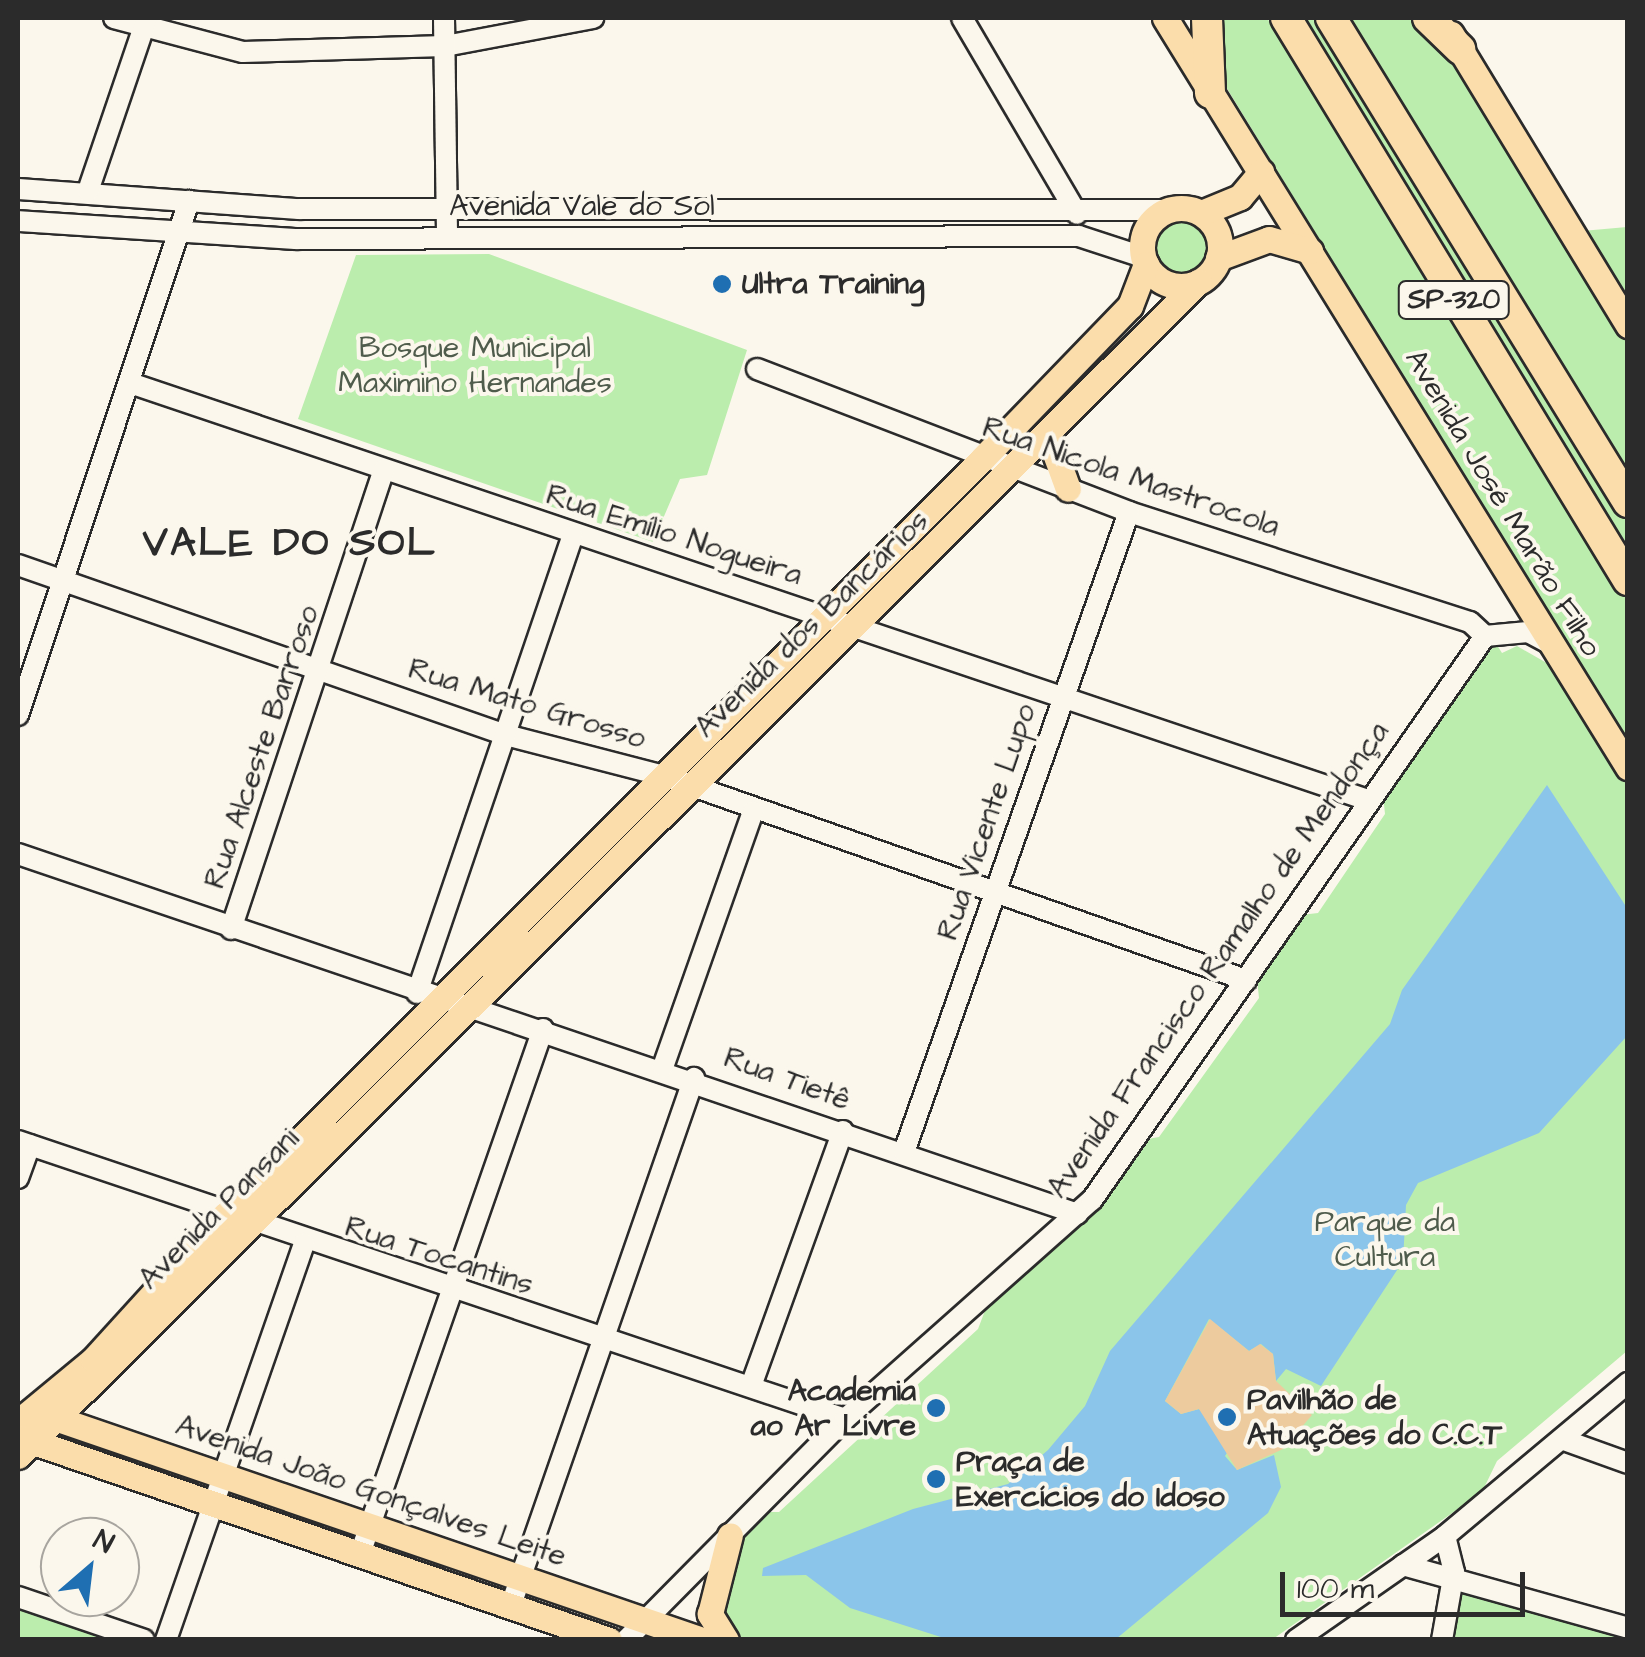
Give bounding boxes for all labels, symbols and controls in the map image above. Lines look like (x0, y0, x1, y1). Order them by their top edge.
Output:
street label: Avenida Vale do Sol (449, 188, 715, 224)
place label: Ultra Training (742, 266, 925, 302)
marker: Ultra Training (711, 273, 733, 295)
road number: SP-320 (1396, 277, 1512, 323)
park label: Bosque Municipal Maximino Hernandes (338, 330, 612, 400)
street label: Avenida José Marão Filho (1397, 343, 1609, 663)
street label: Rua Nicola Mastrocola (978, 409, 1284, 545)
street label: Rua Emílio Nogueira (542, 477, 806, 593)
street label: Avenida dos Bancários (687, 503, 937, 745)
district label: VALE DO SOL (143, 520, 437, 568)
street label: Rua Alceste Barroso (197, 601, 327, 893)
street label: Rua Mato Grosso (404, 651, 650, 757)
street label: Rua Vicente Lupo (930, 699, 1044, 945)
street label: Avenida Francisco Ramalho de Mendonça (1039, 715, 1397, 1205)
street label: Rua Tietê (719, 1040, 855, 1118)
street label: Avenida Pansani (131, 1121, 307, 1297)
park label: Parque da Cultura (1315, 1204, 1455, 1274)
street label: Rua Tocantins (341, 1209, 537, 1303)
place label: Academia ao Ar Livre (750, 1373, 916, 1444)
place label: Pavilhão de Atuações do C.C.T (1247, 1382, 1502, 1452)
marker: Academia ao Ar Livre (925, 1397, 947, 1419)
marker: Pavilhão de Atuações do C.C.T (1216, 1406, 1238, 1428)
street label: Avenida João Gonçalves Leite (171, 1407, 571, 1575)
place label: Praça de Exercícios do Idoso (956, 1444, 1225, 1514)
marker: Praça de Exercícios do Idoso (925, 1468, 947, 1490)
north arrow (40, 1517, 140, 1617)
text: N (86, 1520, 120, 1563)
scale bar (1285, 1552, 1530, 1614)
text: 100 m (1297, 1568, 1374, 1610)

